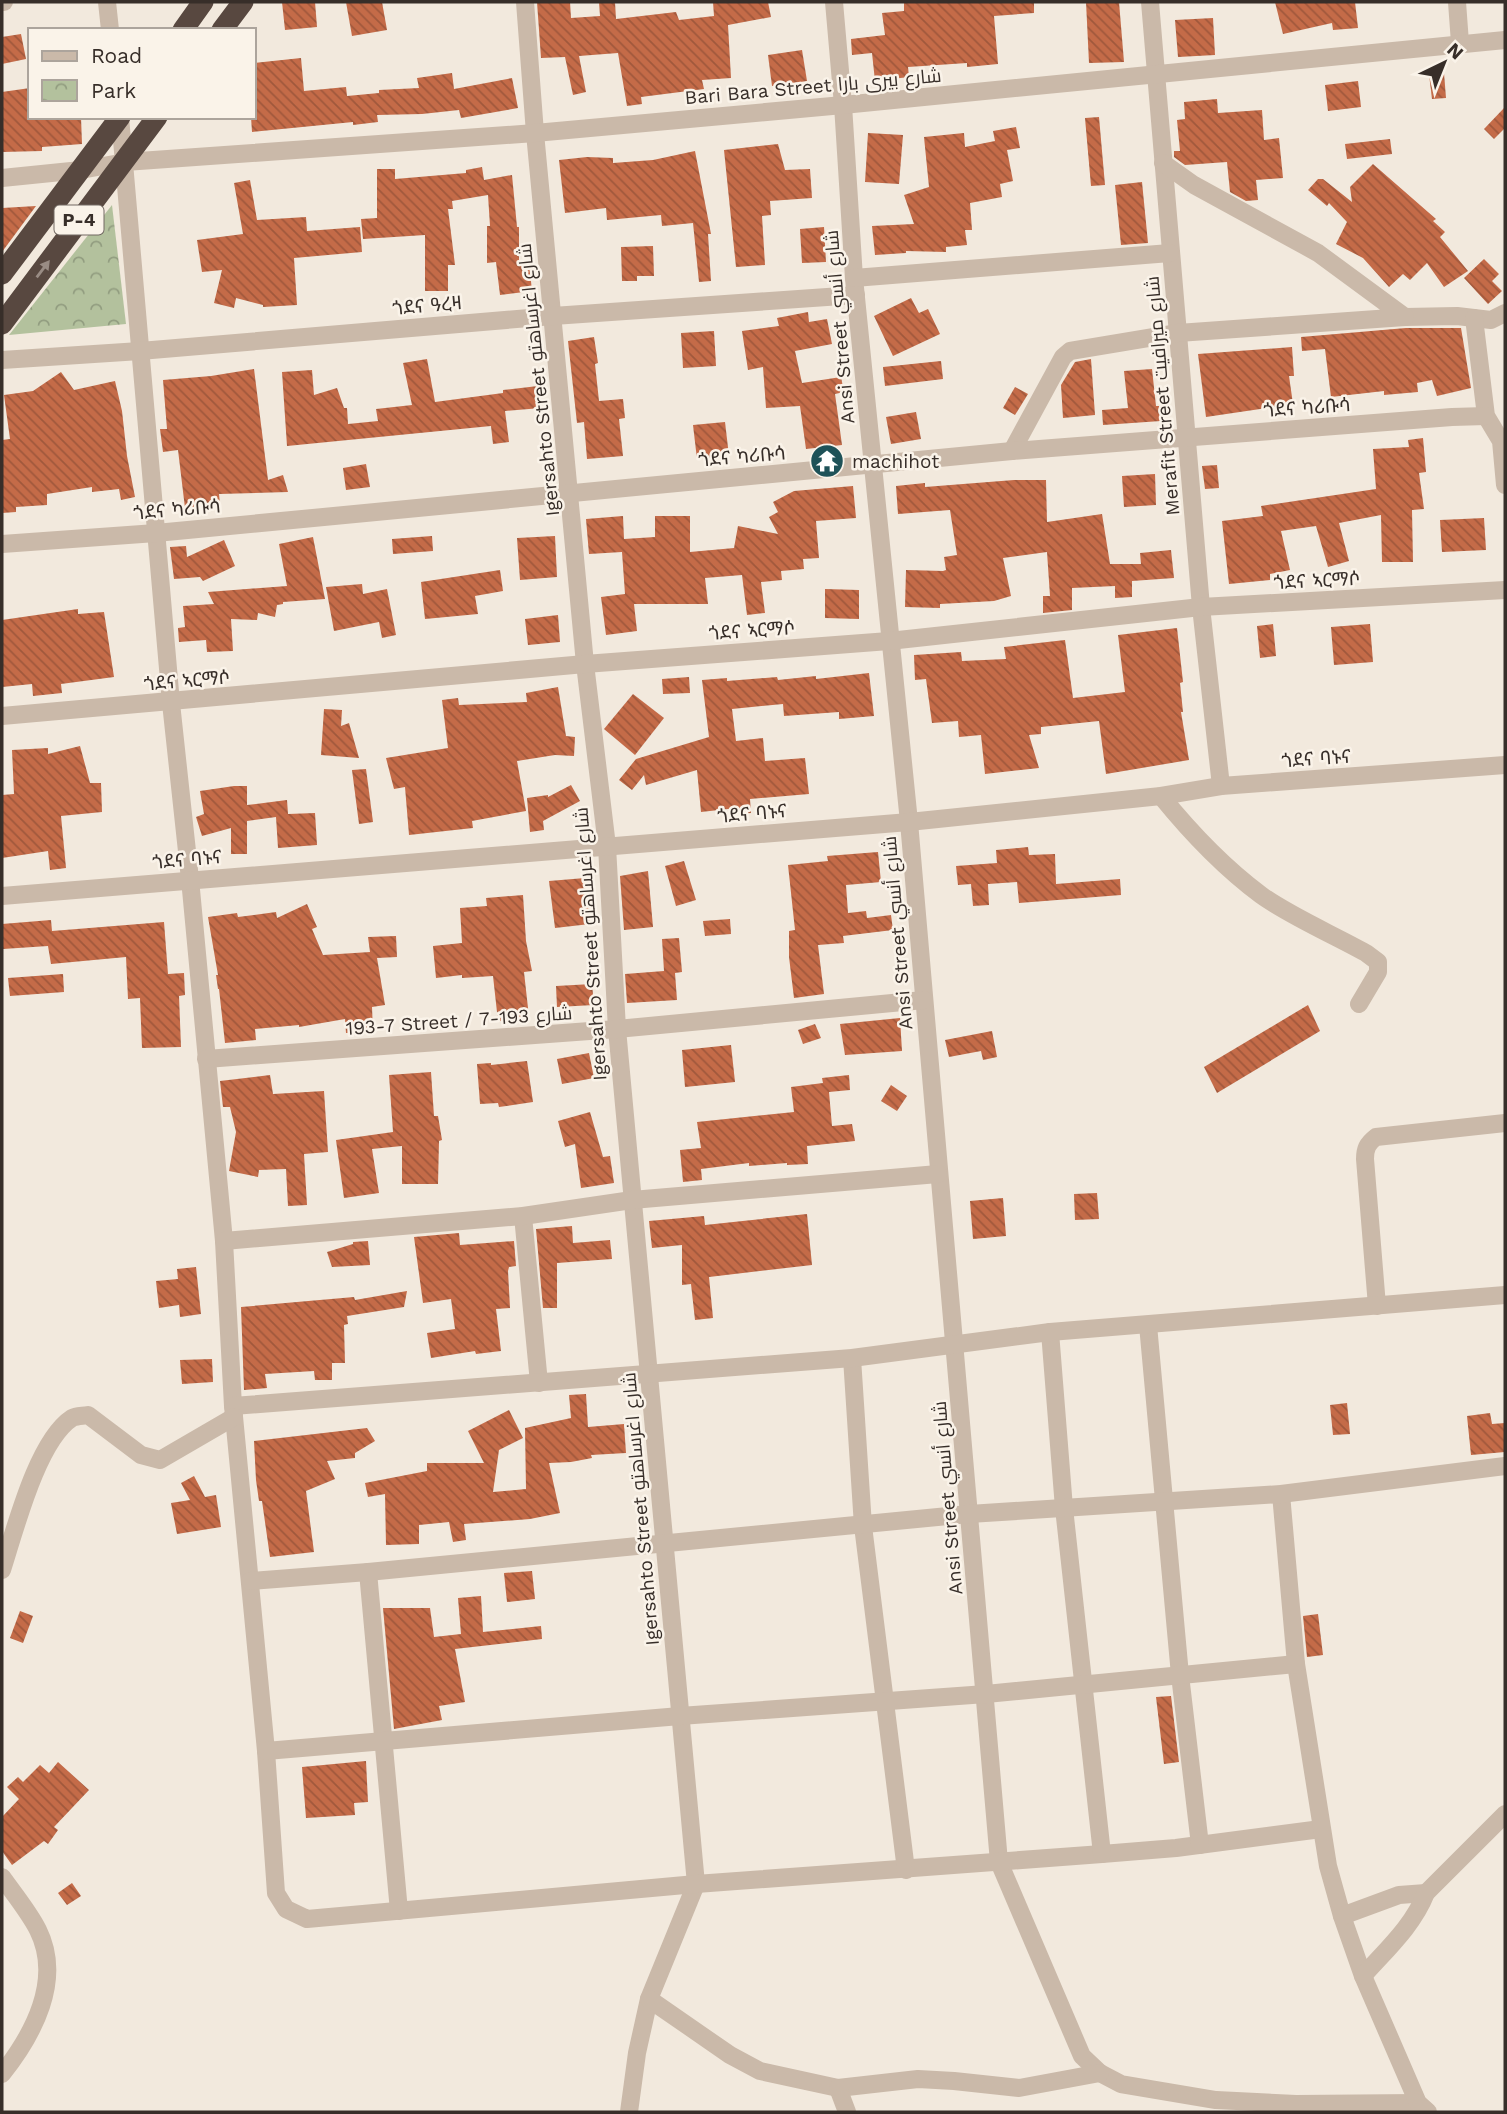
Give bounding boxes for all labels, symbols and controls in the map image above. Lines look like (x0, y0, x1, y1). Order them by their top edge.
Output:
legend (28, 28, 256, 119)
north arrow (1409, 28, 1479, 98)
text: N (1442, 38, 1468, 64)
text: Road (91, 43, 142, 68)
street label: Bari Bara Street شارع بيرى بارا (684, 64, 942, 111)
text: Park (91, 78, 136, 103)
road number: P-4 (55, 205, 104, 234)
street label: Ansi Street شارع أنسي (820, 229, 862, 425)
street label: Igersahto Street شارع اغرساهتو (513, 242, 566, 517)
one-way arrow (35, 260, 49, 278)
street label: Merafit Street شارع ميرافيت (1141, 275, 1186, 517)
street label: ጎደና ዓረዛ (391, 291, 463, 320)
street label: ጎደና ካሪቡሳ (1263, 393, 1351, 422)
street label: ጎደና ካሪቡሳ (698, 441, 787, 472)
temple icon: machihot (808, 442, 846, 480)
place label: machihot (852, 450, 939, 473)
street label: ጎደና ካሪቡሳ (133, 494, 222, 525)
street label: ጎደና ኣርማሶ (1273, 567, 1361, 594)
street label: ጎደና ኣርማሶ (708, 616, 796, 645)
street label: ጎደና ኣርማሶ (143, 665, 231, 696)
street label: ጎደና ባኑና (1281, 745, 1352, 772)
street label: ጎደና ባኑና (716, 799, 788, 828)
street label: Igersahto Street شارع اغرساهتو (569, 806, 614, 1081)
street label: Ansi Street شارع أنسي (878, 835, 920, 1031)
street label: ጎደና ባኑና (151, 845, 223, 874)
street label: 193-7 Street / شارع 193-7 (345, 1001, 573, 1042)
street label: Igersahto Street شارع اغرساهتو (617, 1371, 666, 1646)
street label: Ansi Street شارع أنسي (928, 1400, 970, 1596)

